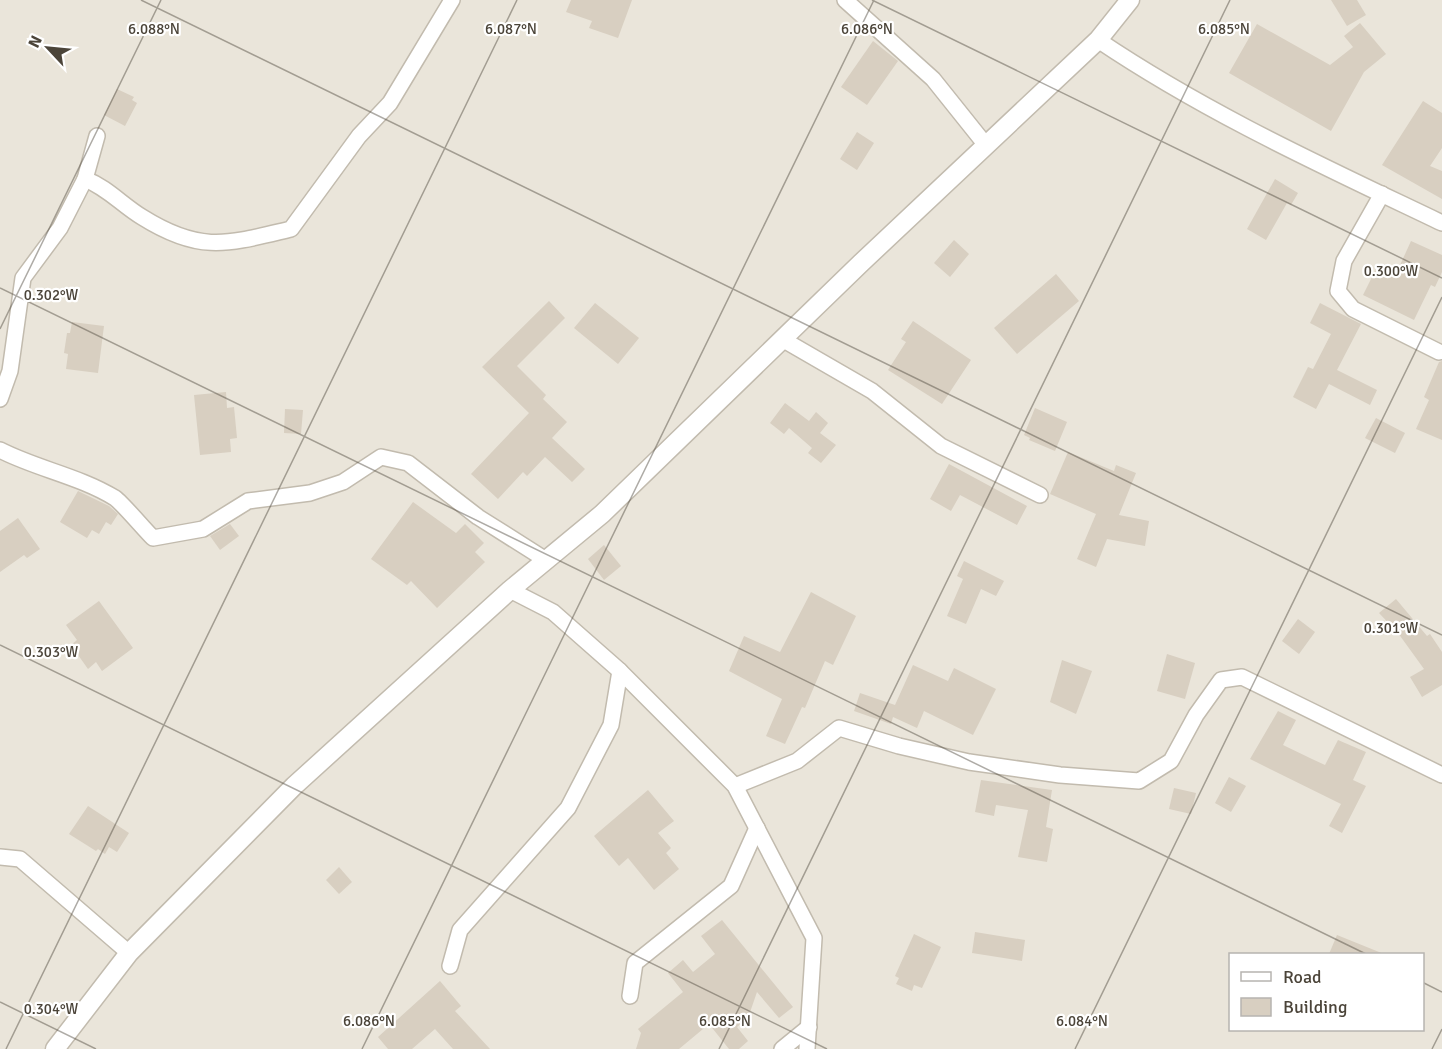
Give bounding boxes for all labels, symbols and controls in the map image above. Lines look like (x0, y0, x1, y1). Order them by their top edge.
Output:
north arrow (18, 18, 78, 78)
text: 6.088°N (128, 20, 180, 38)
text: 6.087°N (485, 20, 537, 38)
text: 6.086°N (841, 20, 893, 38)
text: 6.085°N (1198, 20, 1250, 38)
text: N (24, 32, 47, 51)
text: 0.300°W (1364, 262, 1419, 280)
text: 0.302°W (24, 286, 79, 304)
text: 0.301°W (1364, 619, 1419, 637)
text: 0.303°W (24, 643, 79, 661)
legend (1229, 953, 1424, 1031)
text: Road (1283, 966, 1322, 988)
text: Building (1283, 996, 1347, 1018)
text: 0.304°W (24, 1000, 79, 1018)
text: 6.086°N (343, 1012, 395, 1030)
text: 6.085°N (699, 1012, 751, 1030)
text: 6.084°N (1056, 1012, 1108, 1030)

